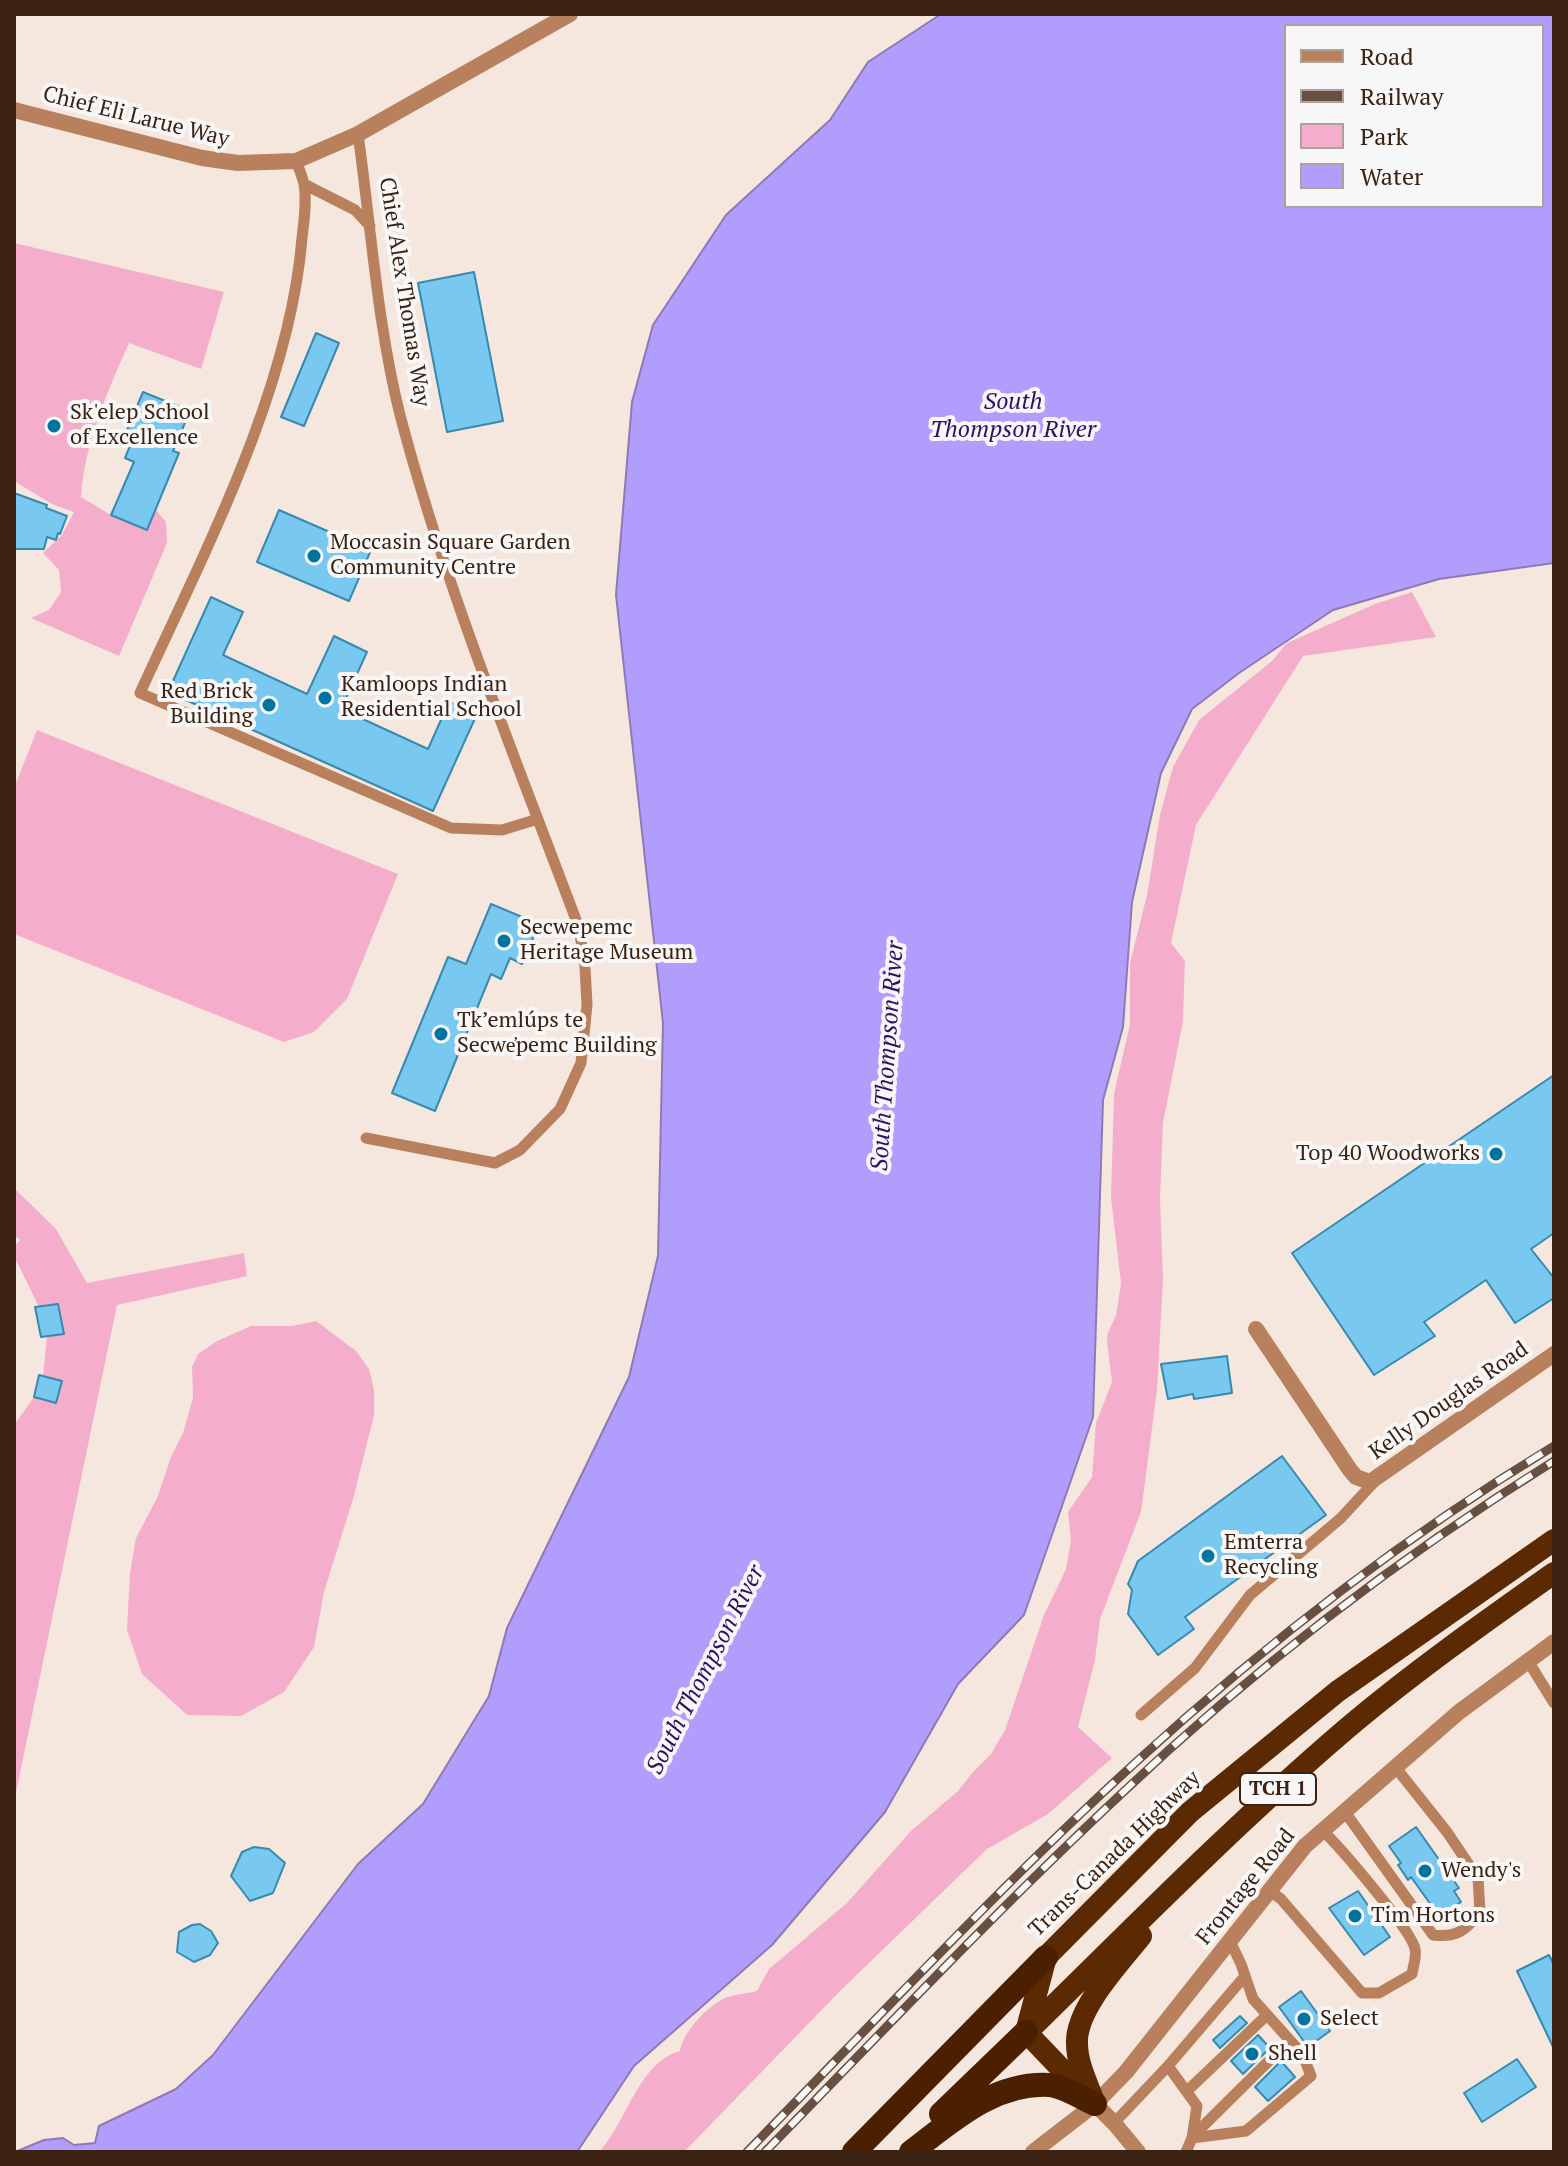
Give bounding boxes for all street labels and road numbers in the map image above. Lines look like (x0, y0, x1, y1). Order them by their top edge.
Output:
street label: Chief Eli Larue Way (40, 81, 232, 153)
street label: Chief Alex Thomas Way (373, 175, 435, 409)
street label: Kelly Douglas Road (1365, 1336, 1533, 1466)
street label: Trans-Canada Highway (1024, 1765, 1206, 1943)
road number: TCH 1 (1240, 1773, 1316, 1805)
street label: Frontage Road (1191, 1824, 1301, 1950)

